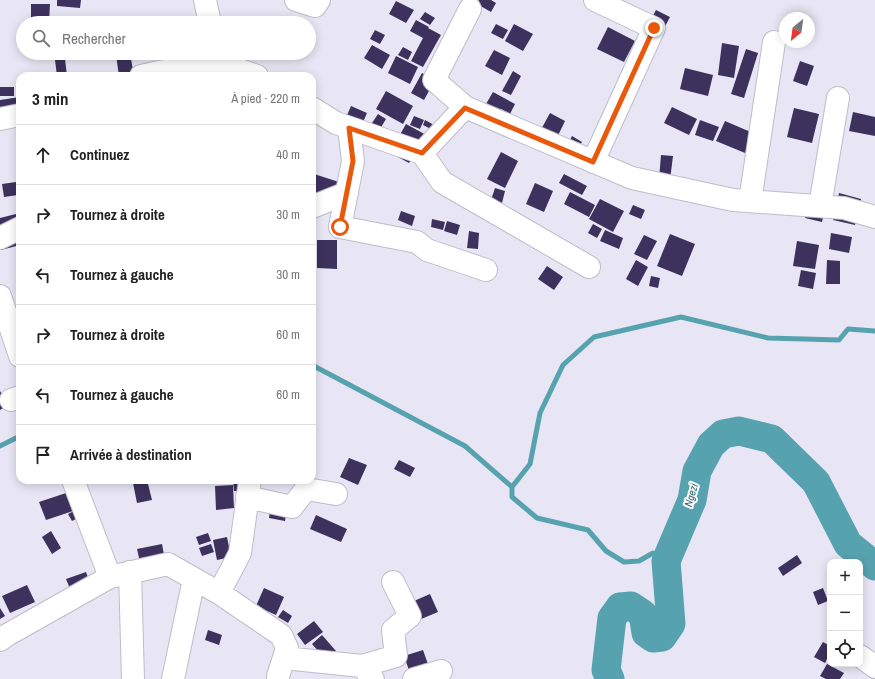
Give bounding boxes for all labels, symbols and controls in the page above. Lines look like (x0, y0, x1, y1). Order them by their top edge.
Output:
north arrow (779, 12, 815, 48)
search box (16, 16, 316, 60)
route end (645, 19, 663, 37)
icon: search (30, 27, 52, 49)
text: Rechercher (62, 28, 126, 49)
text: 3 min (32, 87, 68, 110)
text: À pied · 220 m (231, 90, 300, 107)
icon: ahead (32, 144, 54, 166)
text: Continuez (70, 144, 129, 165)
text: 40 m (276, 146, 300, 163)
icon: right (32, 204, 54, 226)
text: Tournez à droite (70, 204, 165, 225)
text: 30 m (276, 206, 300, 223)
route start (331, 218, 349, 236)
icon: left (32, 264, 54, 286)
text: Tournez à gauche (70, 264, 174, 285)
text: 30 m (276, 266, 300, 283)
icon: right (32, 324, 54, 346)
text: Tournez à droite (70, 324, 165, 345)
text: 60 m (276, 326, 300, 343)
icon: left (32, 384, 54, 406)
text: Tournez à gauche (70, 384, 174, 405)
text: 60 m (276, 386, 300, 403)
icon: arrive (32, 444, 54, 466)
text: Arrivée à destination (70, 444, 192, 465)
water label: Ngezi (681, 481, 701, 508)
map controls (827, 559, 863, 667)
button: + (827, 559, 863, 595)
button: − (827, 595, 863, 631)
button: locate (827, 631, 863, 667)

